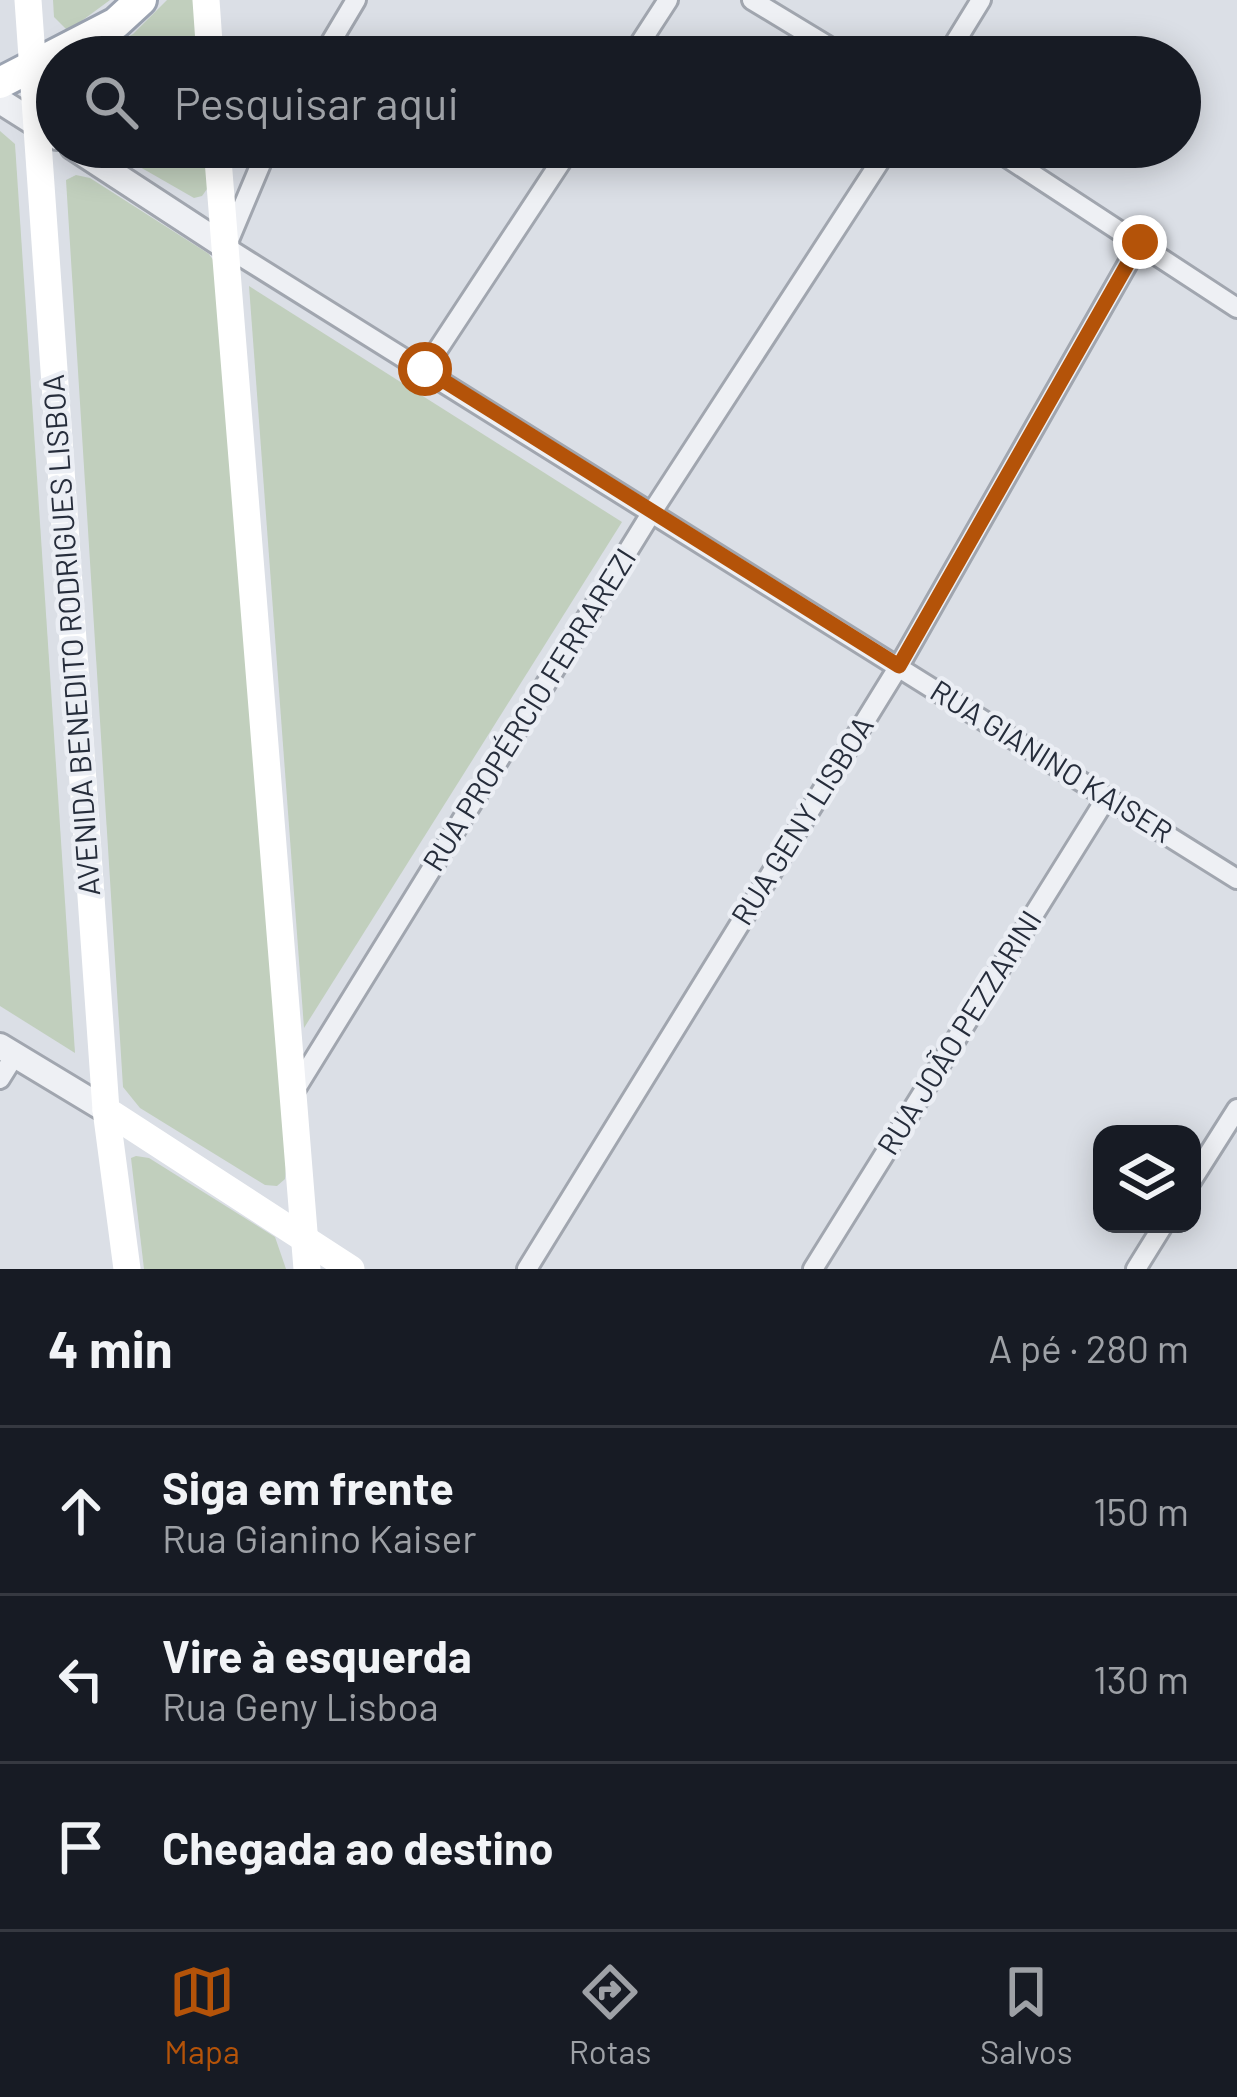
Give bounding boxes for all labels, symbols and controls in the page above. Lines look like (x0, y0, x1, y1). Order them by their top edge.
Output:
search box (36, 36, 1201, 168)
icon: search (78, 69, 144, 135)
text: Pesquisar aqui (174, 75, 459, 129)
route end (1113, 215, 1167, 269)
route start (398, 342, 452, 396)
street label: AVENIDA BENEDITO RODRIGUES LISBOA (34, 373, 106, 897)
street label: RUA PROPÉRCIO FERRAREZI (414, 541, 643, 877)
street label: RUA GIANINO KAISER (925, 671, 1180, 849)
street label: RUA GENY LISBOA (723, 709, 880, 931)
street label: RUA JOÃO PEZZARINI (869, 903, 1048, 1161)
map controls (1093, 1125, 1201, 1233)
button: layers (1093, 1125, 1201, 1233)
text: 4 min (48, 1317, 173, 1378)
text: A pé · 280 m (988, 1324, 1189, 1371)
text: Siga em frente (162, 1460, 454, 1514)
icon: ahead (48, 1478, 114, 1544)
text: 150 m (1093, 1487, 1189, 1534)
text: Rua Gianino Kaiser (162, 1514, 477, 1561)
text: Vire à esquerda (162, 1628, 472, 1682)
icon: left (48, 1646, 114, 1712)
text: 130 m (1093, 1655, 1189, 1702)
text: Rua Geny Lisboa (162, 1682, 439, 1729)
icon: arrive (48, 1814, 114, 1880)
text: Chegada ao destino (162, 1820, 554, 1874)
tab: Mapa (164, 1959, 240, 2071)
tab: Rotas (569, 1959, 651, 2071)
tab: Salvos (980, 1959, 1073, 2071)

